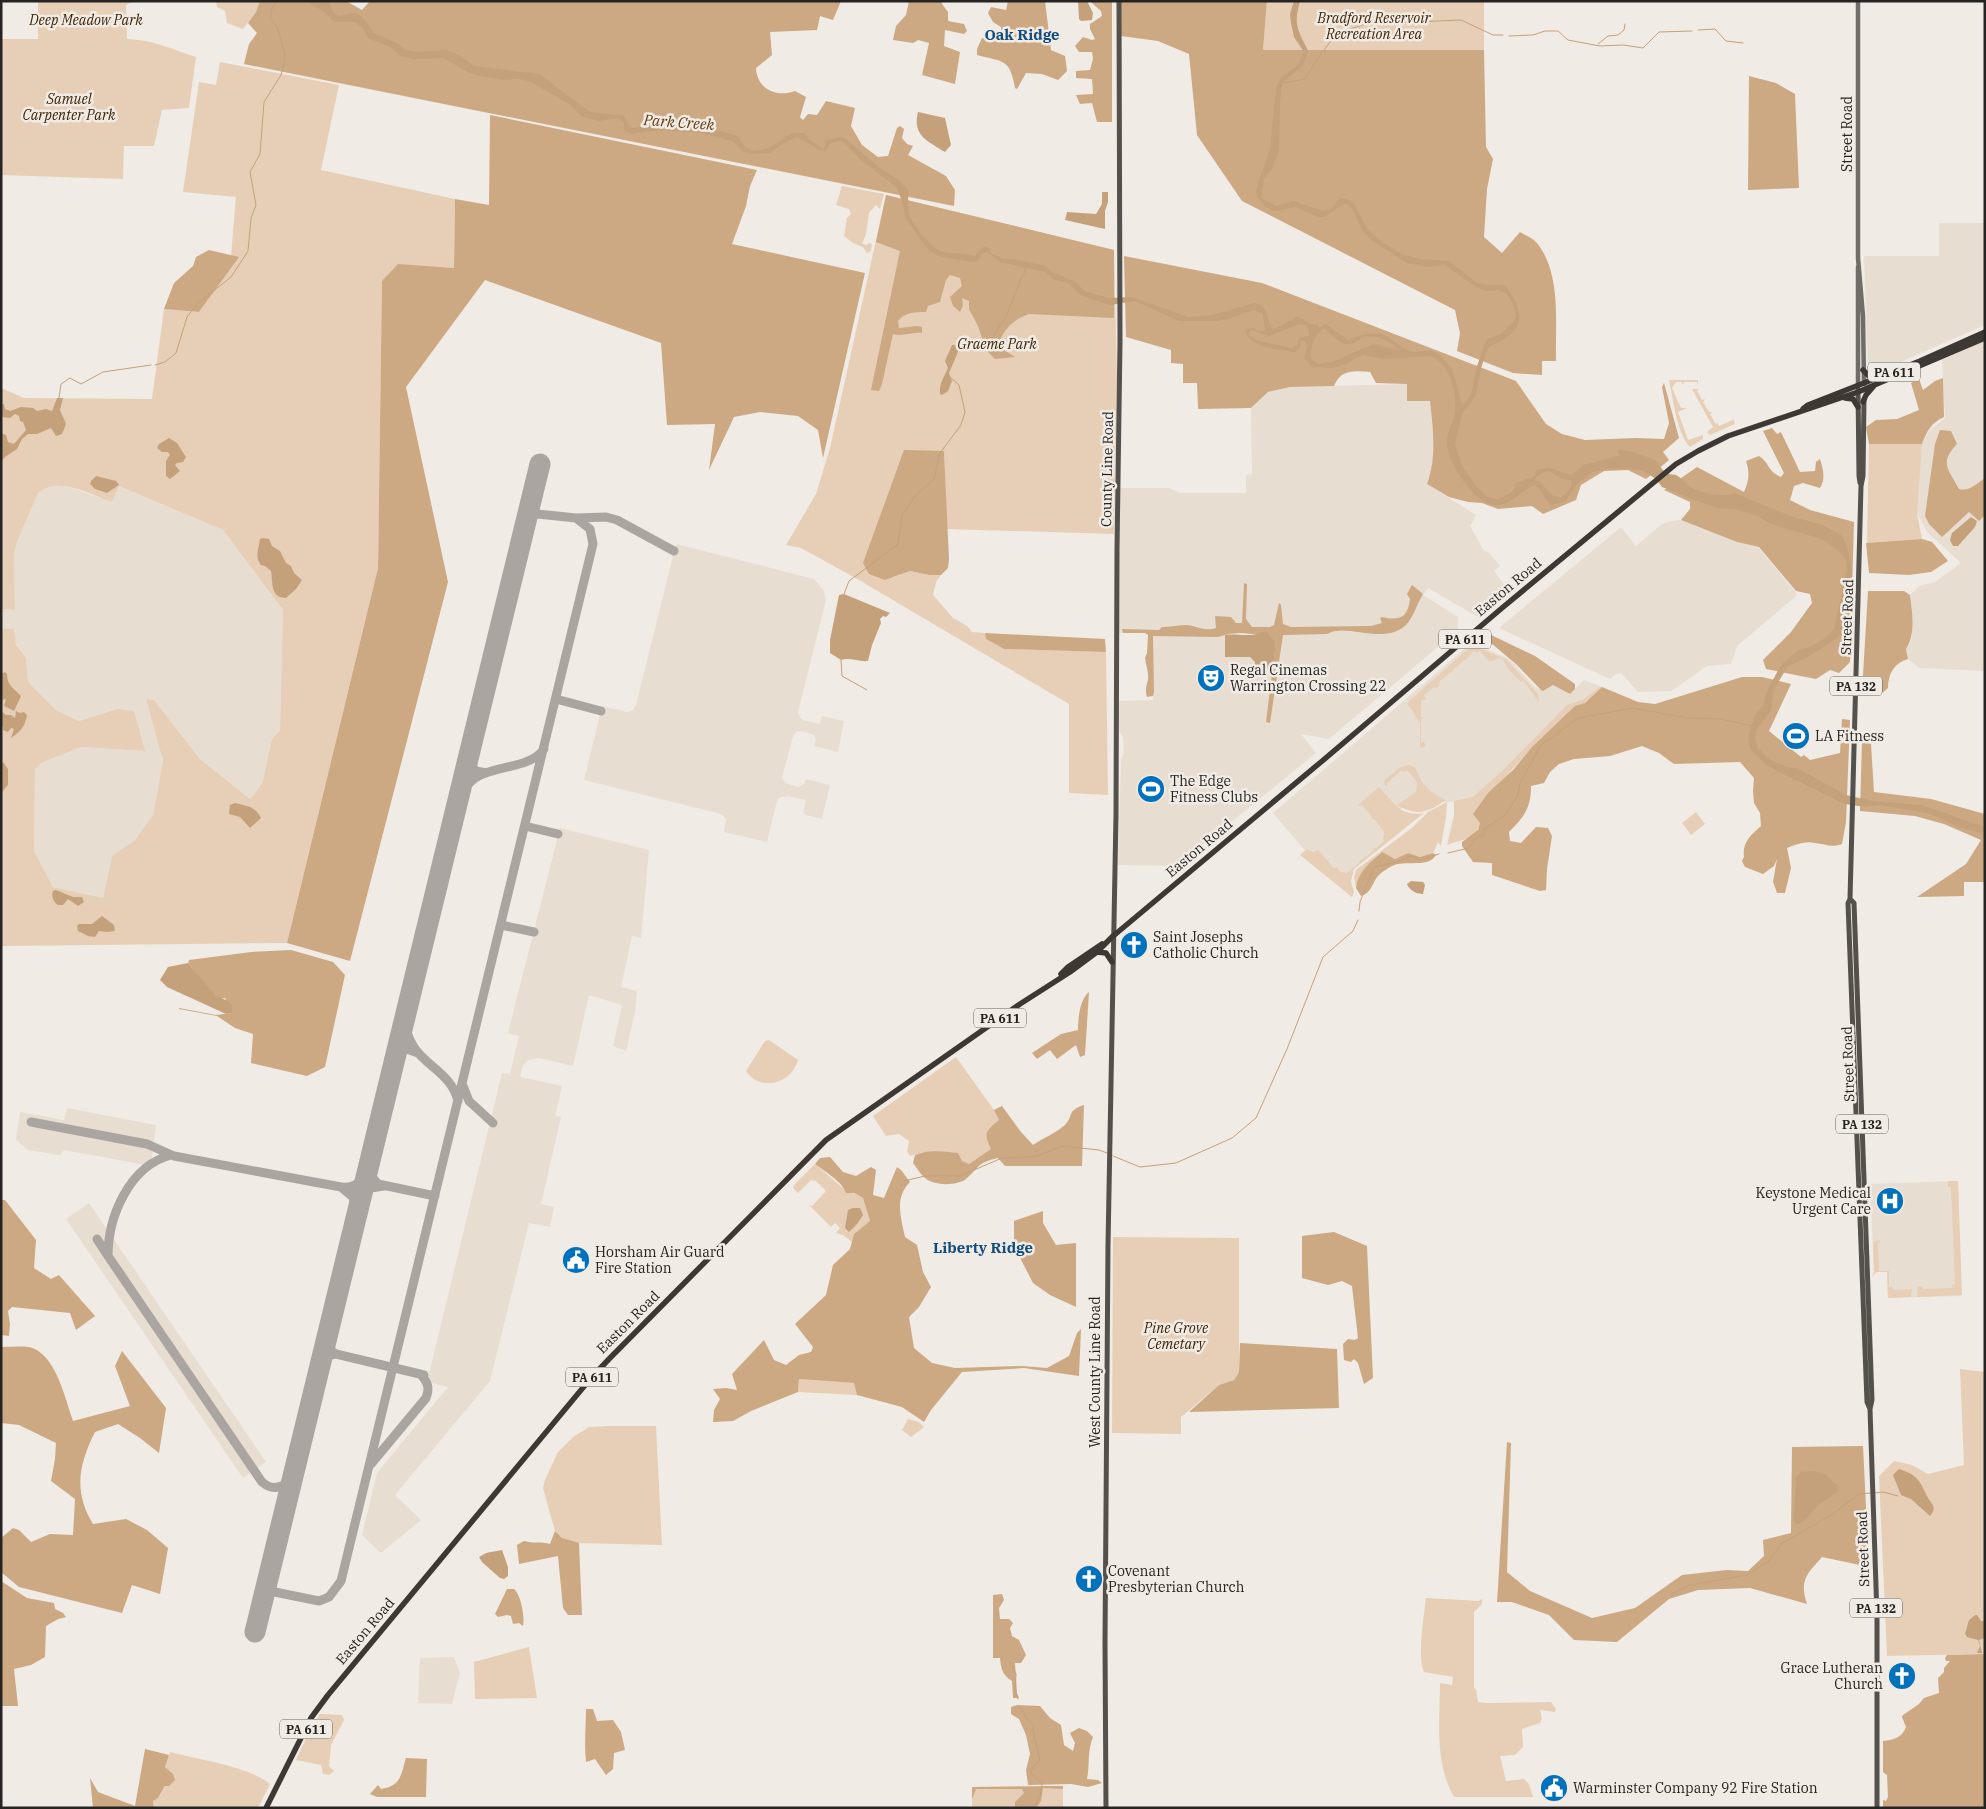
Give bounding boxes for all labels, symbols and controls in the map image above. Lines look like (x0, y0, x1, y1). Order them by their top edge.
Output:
park label: Bradford Reservoir Recreation Area (1316, 9, 1432, 43)
park label: Deep Meadow Park (28, 11, 143, 29)
district label: Oak Ridge (984, 25, 1060, 44)
park label: Samuel Carpenter Park (23, 90, 116, 124)
street label: Street Road (1838, 96, 1856, 172)
water label: Park Creek (642, 110, 715, 134)
park label: Graeme Park (957, 335, 1037, 353)
road number: PA 611 (1868, 362, 1920, 382)
street label: County Line Road (1097, 410, 1117, 527)
street label: Easton Road (1471, 554, 1545, 620)
street label: Street Road (1837, 578, 1857, 655)
road number: PA 611 (1439, 630, 1491, 648)
place label: Regal Cinemas Warrington Crossing 22 (1230, 661, 1386, 695)
theatre icon: Regal Cinemas Warrington Crossing 22 (1196, 663, 1226, 693)
road number: PA 132 (1830, 676, 1882, 696)
sports icon: LA Fitness (1781, 721, 1811, 751)
place label: LA Fitness (1815, 727, 1884, 745)
place label: The Edge Fitness Clubs (1170, 772, 1258, 806)
sports icon: The Edge Fitness Clubs (1136, 774, 1166, 804)
street label: Easton Road (1162, 815, 1236, 881)
place label: Saint Josephs Catholic Church (1153, 928, 1259, 962)
church icon: Saint Josephs Catholic Church (1119, 930, 1149, 960)
road number: PA 611 (974, 1008, 1026, 1028)
street label: Street Road (1838, 1025, 1858, 1102)
road number: PA 132 (1836, 1114, 1888, 1134)
place label: Keystone Medical Urgent Care (1756, 1184, 1871, 1218)
hospital icon: Keystone Medical Urgent Care (1875, 1186, 1905, 1216)
district label: Liberty Ridge (933, 1238, 1033, 1257)
place label: Horsham Air Guard Fire Station (595, 1243, 725, 1277)
public building icon: Horsham Air Guard Fire Station (561, 1245, 591, 1275)
street label: Easton Road (593, 1286, 664, 1357)
street label: West County Line Road (1086, 1296, 1104, 1448)
park label: Pine Grove Cemetary (1143, 1319, 1209, 1353)
road number: PA 611 (566, 1368, 618, 1386)
street label: Street Road (1853, 1510, 1873, 1587)
place label: Covenant Presbyterian Church (1108, 1562, 1245, 1596)
church icon: Covenant Presbyterian Church (1074, 1564, 1104, 1594)
street label: Easton Road (332, 1594, 398, 1668)
road number: PA 132 (1850, 1599, 1902, 1618)
place label: Grace Lutheran Church (1780, 1659, 1883, 1693)
church icon: Grace Lutheran Church (1887, 1661, 1917, 1691)
road number: PA 611 (280, 1720, 332, 1738)
public building icon: Warminster Company 92 Fire Station (1539, 1773, 1569, 1803)
place label: Warminster Company 92 Fire Station (1573, 1779, 1818, 1797)

